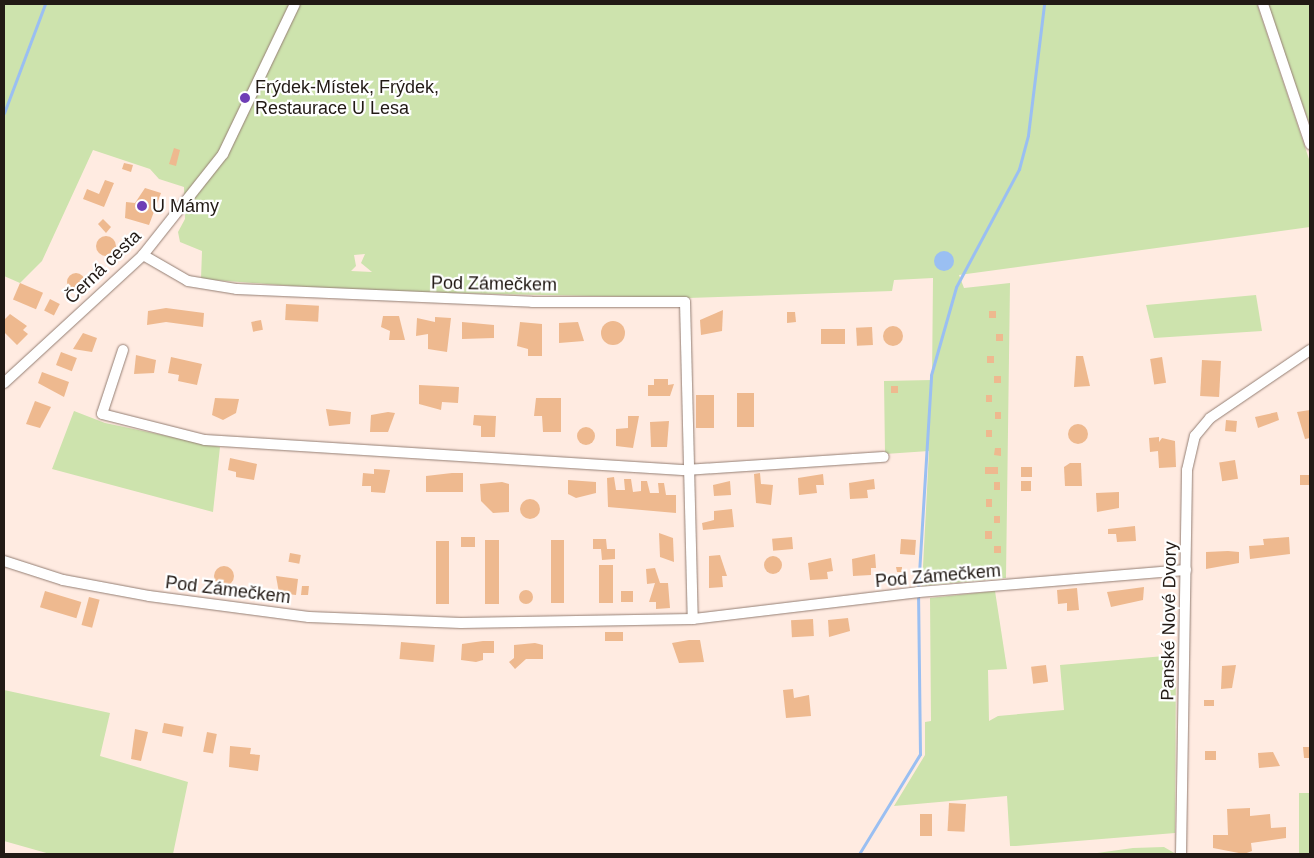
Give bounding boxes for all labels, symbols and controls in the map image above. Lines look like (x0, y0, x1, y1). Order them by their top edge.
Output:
place label: Frýdek-Místek, Frýdek, Restaurace U Lesa (255, 77, 439, 120)
marker: Frýdek-Místek, Frýdek, Restaurace U Lesa (239, 92, 251, 104)
place label: U Mámy (152, 195, 219, 217)
marker: U Mámy (136, 200, 148, 212)
street label: Černá cesta (61, 226, 145, 308)
street label: Pod Zámečkem (431, 272, 557, 296)
street label: Panské Nové Dvory (1157, 541, 1181, 701)
street label: Pod Zámečkem (874, 560, 1002, 592)
street label: Pod Zámečkem (164, 572, 292, 608)

